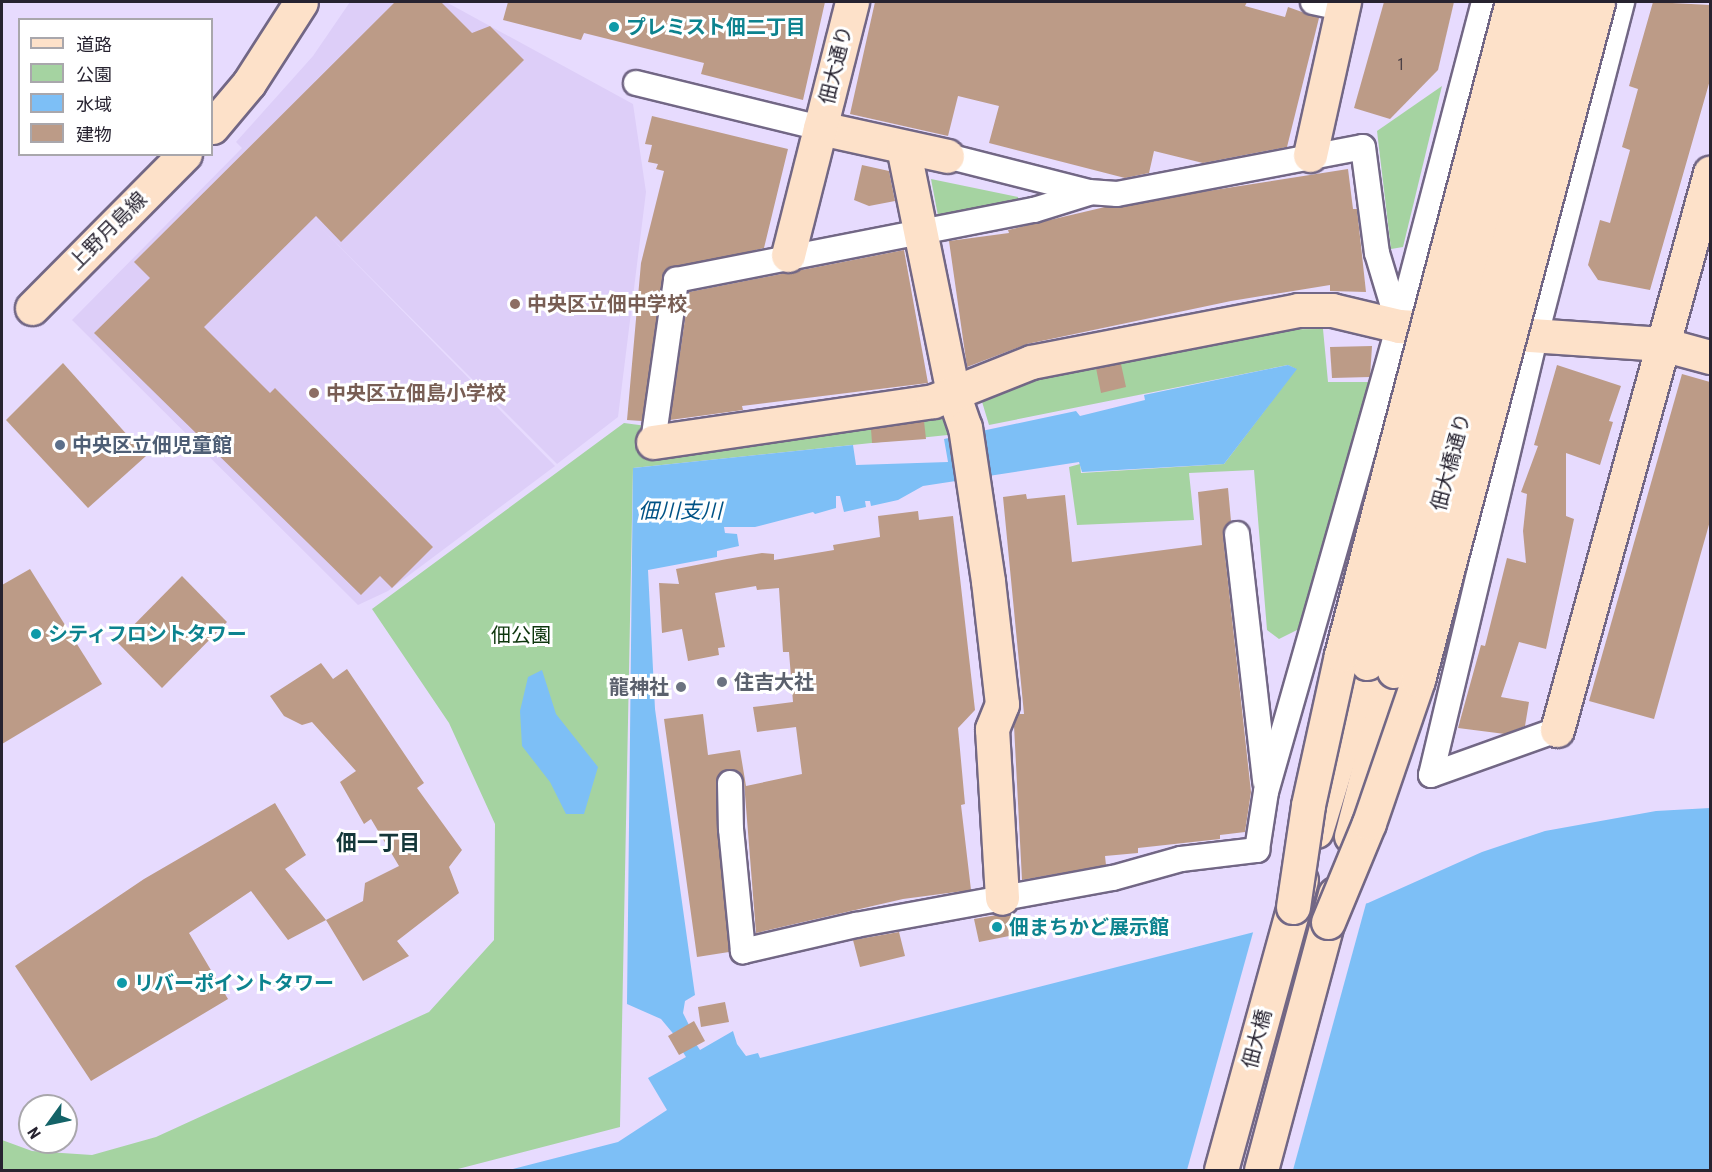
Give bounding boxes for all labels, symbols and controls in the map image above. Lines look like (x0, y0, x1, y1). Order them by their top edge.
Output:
place label: プレミスト佃二丁目 (626, 15, 806, 39)
legend (18, 18, 213, 156)
marker: プレミスト佃二丁目 (607, 20, 621, 34)
street label: 佃大通り (815, 23, 857, 107)
text: 道路 (76, 34, 112, 55)
house number: 1 (1397, 55, 1405, 75)
text: 公園 (76, 64, 112, 85)
text: 水域 (76, 94, 112, 115)
text: 建物 (76, 124, 112, 145)
street label: 上野月島線 (64, 187, 152, 275)
place label: 中央区立佃中学校 (527, 292, 687, 316)
marker: 中央区立佃中学校 (508, 297, 522, 311)
place label: 中央区立佃島小学校 (326, 381, 506, 405)
marker: 中央区立佃島小学校 (307, 386, 321, 400)
street label: 佃大橋通り (1426, 411, 1476, 513)
place label: 中央区立佃児童館 (72, 433, 232, 457)
marker: 中央区立佃児童館 (53, 438, 67, 452)
water label: 佃川支川 (638, 498, 722, 524)
place label: シティフロントタワー (48, 622, 248, 646)
park label: 佃公園 (491, 623, 551, 647)
marker: シティフロントタワー (29, 627, 43, 641)
place label: 住吉大社 (734, 670, 814, 694)
place label: 龍神社 (609, 675, 669, 699)
marker: 住吉大社 (715, 675, 729, 689)
marker: 龍神社 (674, 680, 688, 694)
district label: 佃一丁目 (336, 830, 420, 856)
place label: 佃まちかど展示館 (1009, 915, 1169, 939)
marker: 佃まちかど展示館 (990, 920, 1004, 934)
place label: リバーポイントタワー (134, 971, 334, 995)
marker: リバーポイントタワー (115, 976, 129, 990)
street label: 佃大橋 (1238, 1007, 1276, 1071)
north arrow (18, 1094, 78, 1154)
text: N (24, 1124, 45, 1142)

